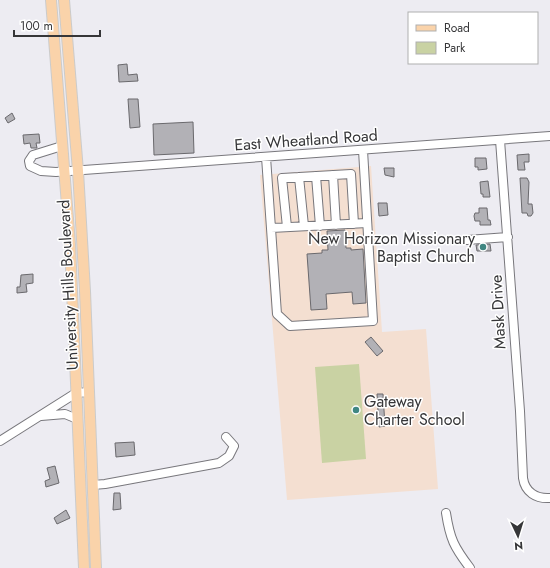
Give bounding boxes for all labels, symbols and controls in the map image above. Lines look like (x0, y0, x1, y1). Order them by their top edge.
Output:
scale bar (14, 12, 100, 38)
legend (408, 12, 538, 64)
text: 100 m (20, 17, 53, 35)
text: Road (444, 19, 470, 37)
text: Park (444, 39, 466, 57)
street label: East Wheatland Road (233, 124, 379, 156)
street label: University Hills Boulevard (52, 199, 84, 371)
place label: New Horizon Missionary Baptist Church (308, 227, 476, 268)
marker: New Horizon Missionary Baptist Church (478, 242, 488, 252)
street label: Mask Drive (485, 274, 511, 350)
place label: Gateway Charter School (364, 390, 465, 431)
marker: Gateway Charter School (351, 405, 361, 415)
north arrow (498, 516, 538, 556)
text: N (514, 538, 524, 554)

